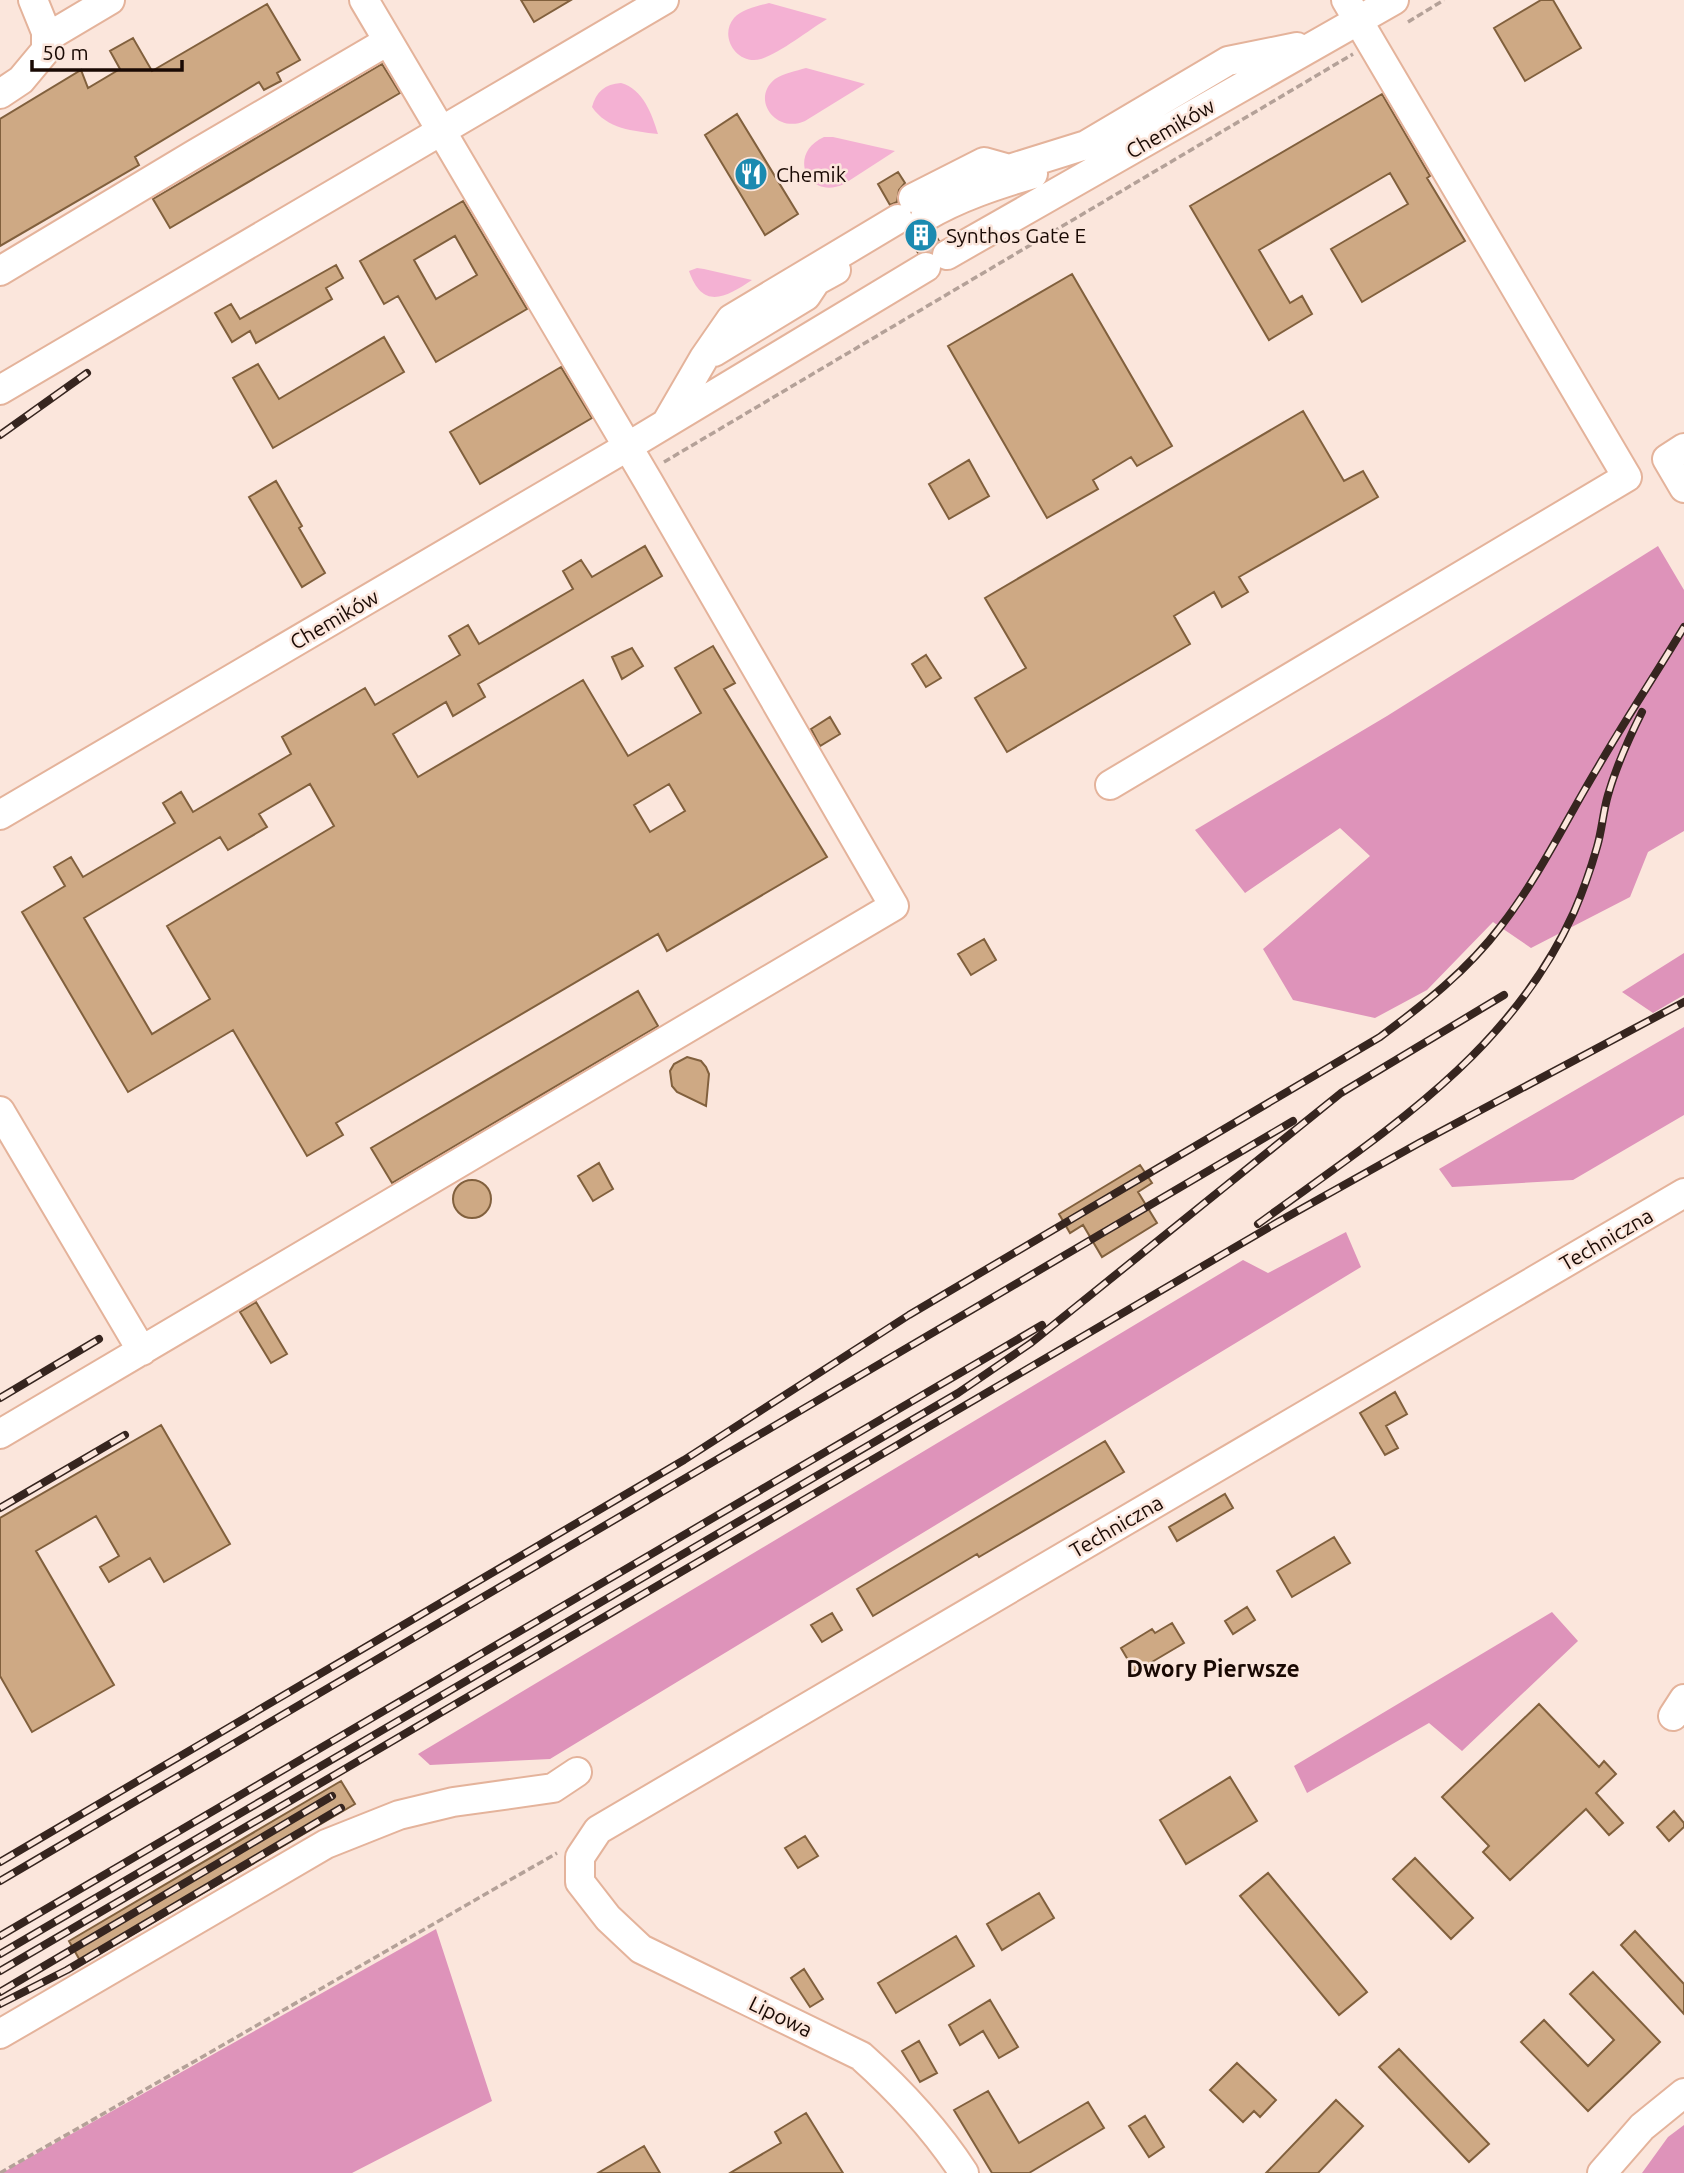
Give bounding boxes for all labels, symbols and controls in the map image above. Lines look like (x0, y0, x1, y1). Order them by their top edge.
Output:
scale bar (32, 28, 182, 72)
text: 50 m (42, 40, 89, 64)
street label: Chemików (1121, 93, 1219, 163)
restaurant icon: Chemik (732, 155, 770, 193)
place label: Chemik (776, 162, 847, 186)
building icon: Synthos Gate E (902, 216, 940, 254)
place label: Synthos Gate E (946, 223, 1086, 247)
street label: Chemików (285, 584, 383, 654)
street label: Techniczna (1555, 1203, 1657, 1275)
street label: Techniczna (1065, 1490, 1167, 1562)
district label: Dwory Pierwsze (1126, 1656, 1300, 1681)
street label: Lipowa (745, 1990, 817, 2042)

